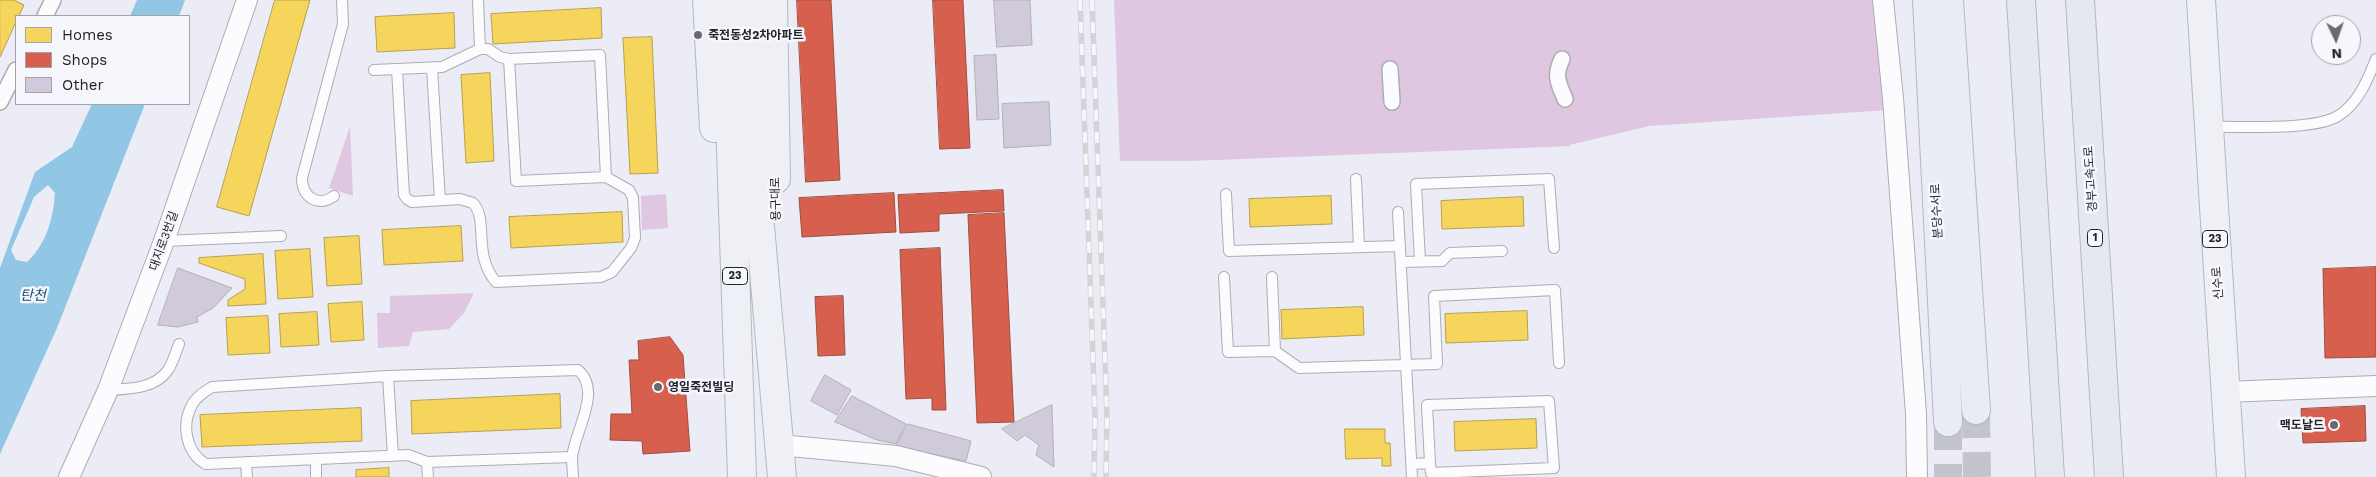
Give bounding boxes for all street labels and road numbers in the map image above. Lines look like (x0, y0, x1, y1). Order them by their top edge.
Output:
street label: 경부고속도로 (2082, 145, 2100, 213)
street label: 용구대로 (768, 177, 784, 221)
street label: 분당수서로 (1928, 183, 1946, 239)
street label: 대지로3번길 (147, 209, 181, 273)
road number: 1 (2088, 230, 2102, 247)
road number: 23 (2202, 230, 2228, 248)
street label: 신수로 (2210, 266, 2226, 300)
road number: 23 (722, 268, 748, 284)

